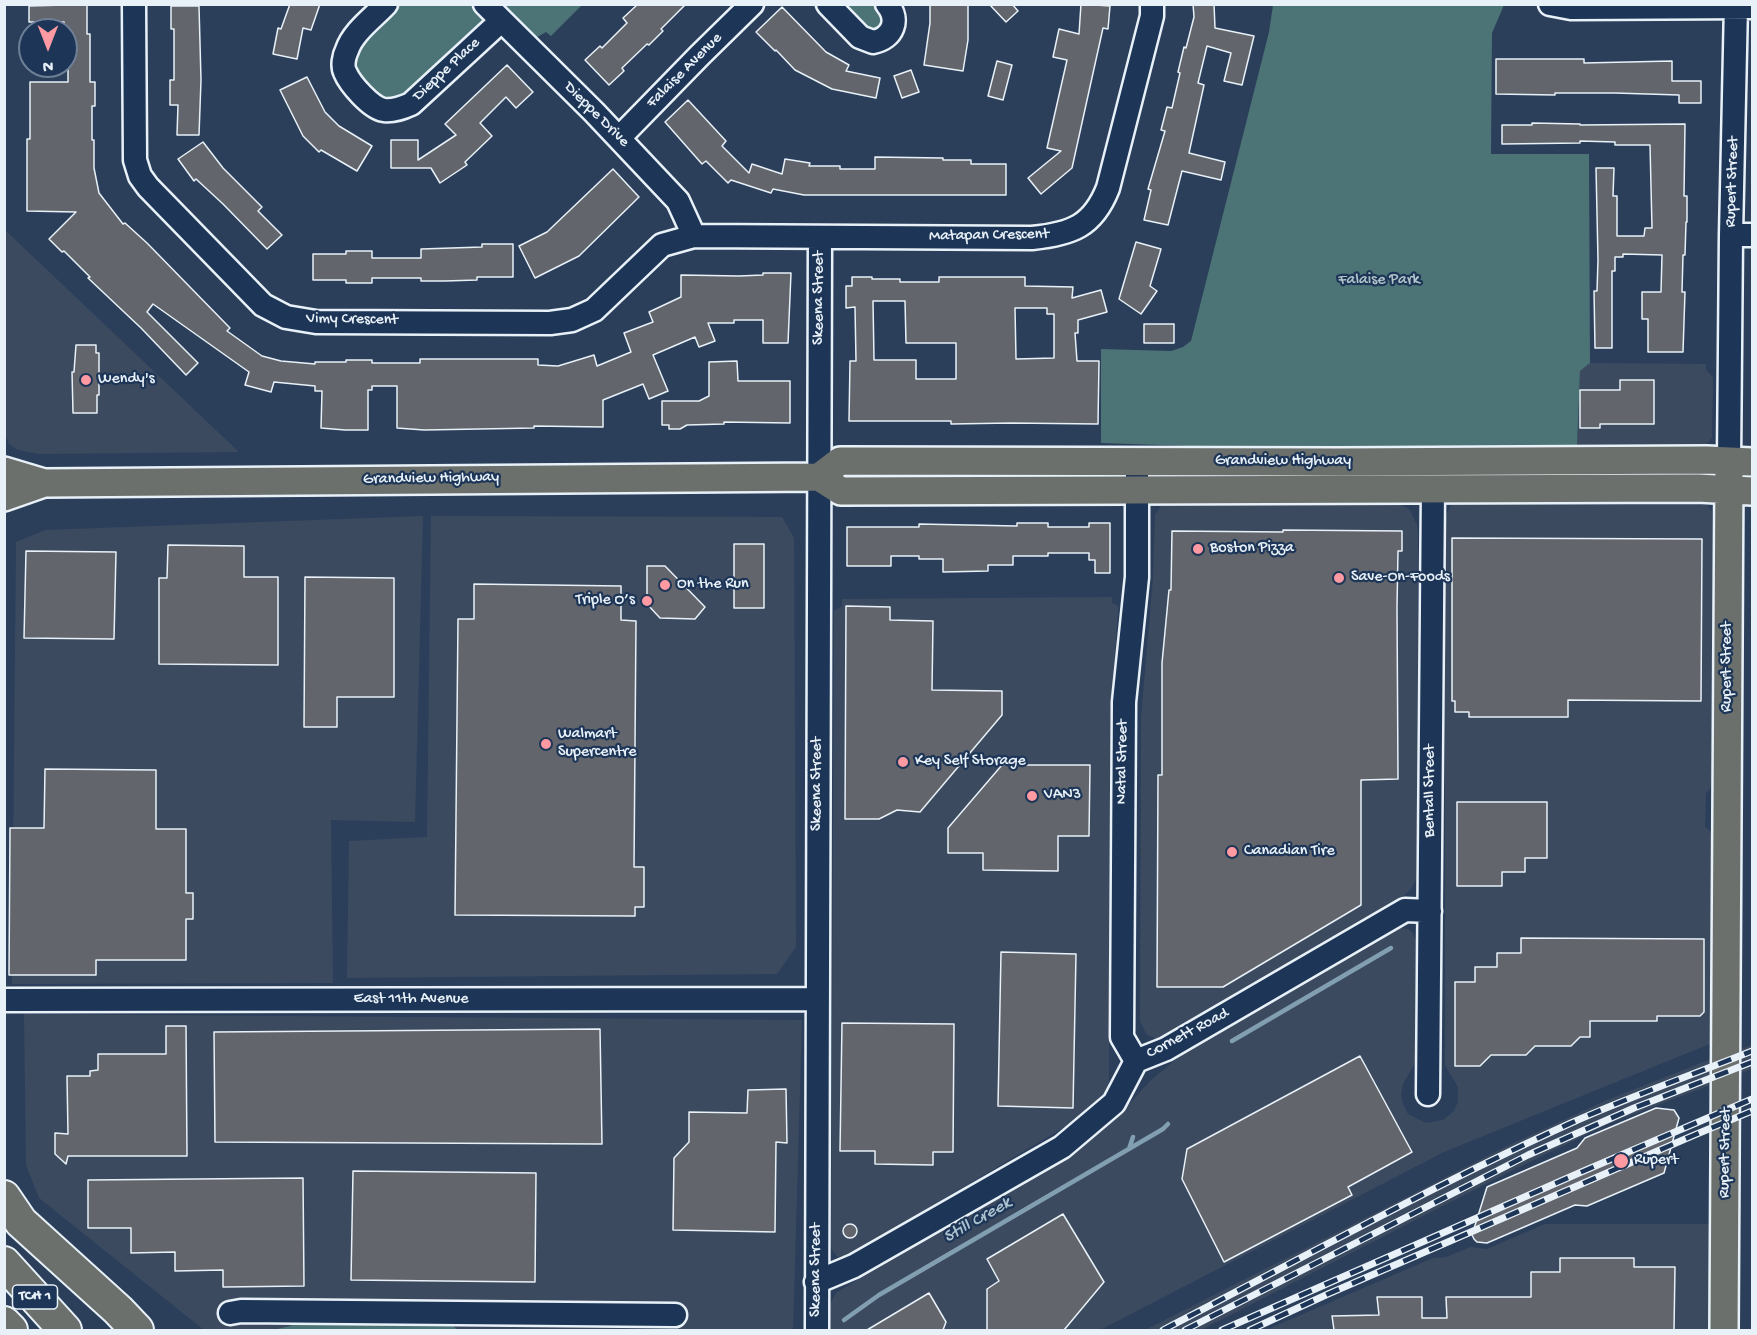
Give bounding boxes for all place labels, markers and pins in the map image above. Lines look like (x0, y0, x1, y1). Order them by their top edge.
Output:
place label: Wendy's (98, 370, 155, 390)
marker: Wendy's (79, 373, 93, 387)
place label: Boston Pizza (1210, 539, 1294, 559)
marker: Boston Pizza (1191, 542, 1205, 556)
place label: Save-On-Foods (1351, 568, 1450, 588)
marker: Save-On-Foods (1332, 571, 1346, 585)
place label: On the Run (677, 575, 749, 595)
marker: On the Run (658, 578, 672, 592)
place label: Triple O’s (576, 591, 635, 611)
marker: Triple O’s (640, 594, 654, 608)
place label: Walmart Supercentre (558, 725, 636, 763)
marker: Walmart Supercentre (539, 737, 553, 751)
place label: Key Self Storage (915, 752, 1026, 772)
marker: Key Self Storage (896, 755, 910, 769)
place label: VAN3 (1044, 786, 1081, 806)
marker: VAN3 (1025, 789, 1039, 803)
place label: Canadian Tire (1244, 842, 1335, 862)
marker: Canadian Tire (1225, 845, 1239, 859)
place label: Rupert (1634, 1151, 1678, 1171)
marker: Rupert (1612, 1152, 1630, 1170)

